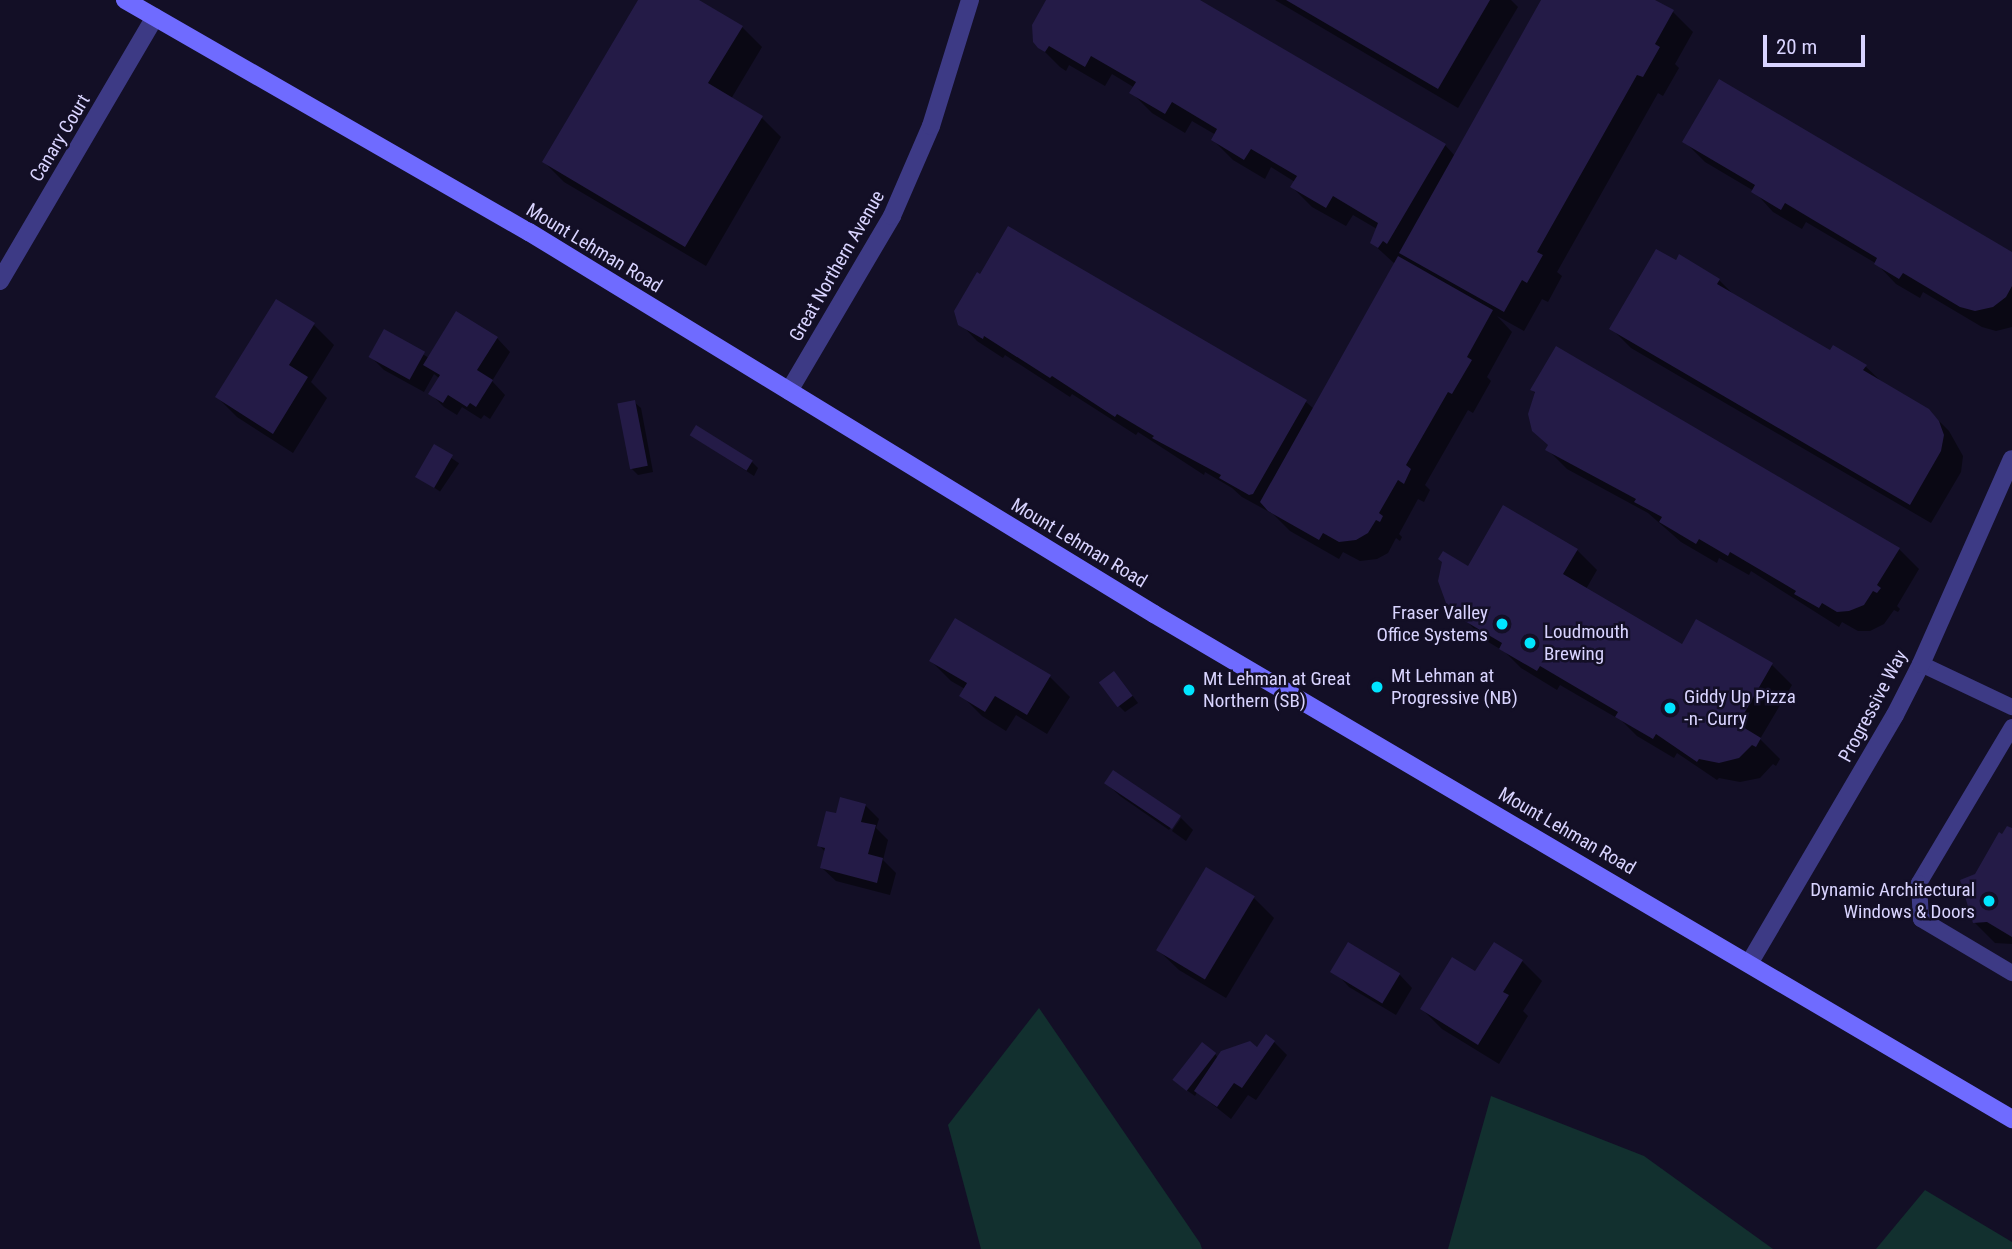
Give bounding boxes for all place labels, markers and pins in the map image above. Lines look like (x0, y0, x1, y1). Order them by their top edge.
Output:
place label: Fraser Valley Office Systems (1376, 602, 1488, 646)
marker: Fraser Valley Office Systems (1494, 616, 1510, 632)
place label: Loudmouth Brewing (1544, 621, 1629, 665)
marker: Loudmouth Brewing (1522, 635, 1538, 651)
place label: Mt Lehman at Progressive (NB) (1391, 665, 1518, 709)
place label: Mt Lehman at Great Northern (SB) (1203, 668, 1351, 712)
marker: Mt Lehman at Progressive (NB) (1369, 679, 1385, 695)
marker: Mt Lehman at Great Northern (SB) (1181, 682, 1197, 698)
place label: Giddy Up Pizza -n- Curry (1684, 686, 1796, 730)
marker: Giddy Up Pizza -n- Curry (1662, 700, 1678, 716)
place label: Dynamic Architectural Windows & Doors (1810, 879, 1975, 923)
marker: Dynamic Architectural Windows & Doors (1981, 893, 1997, 909)

